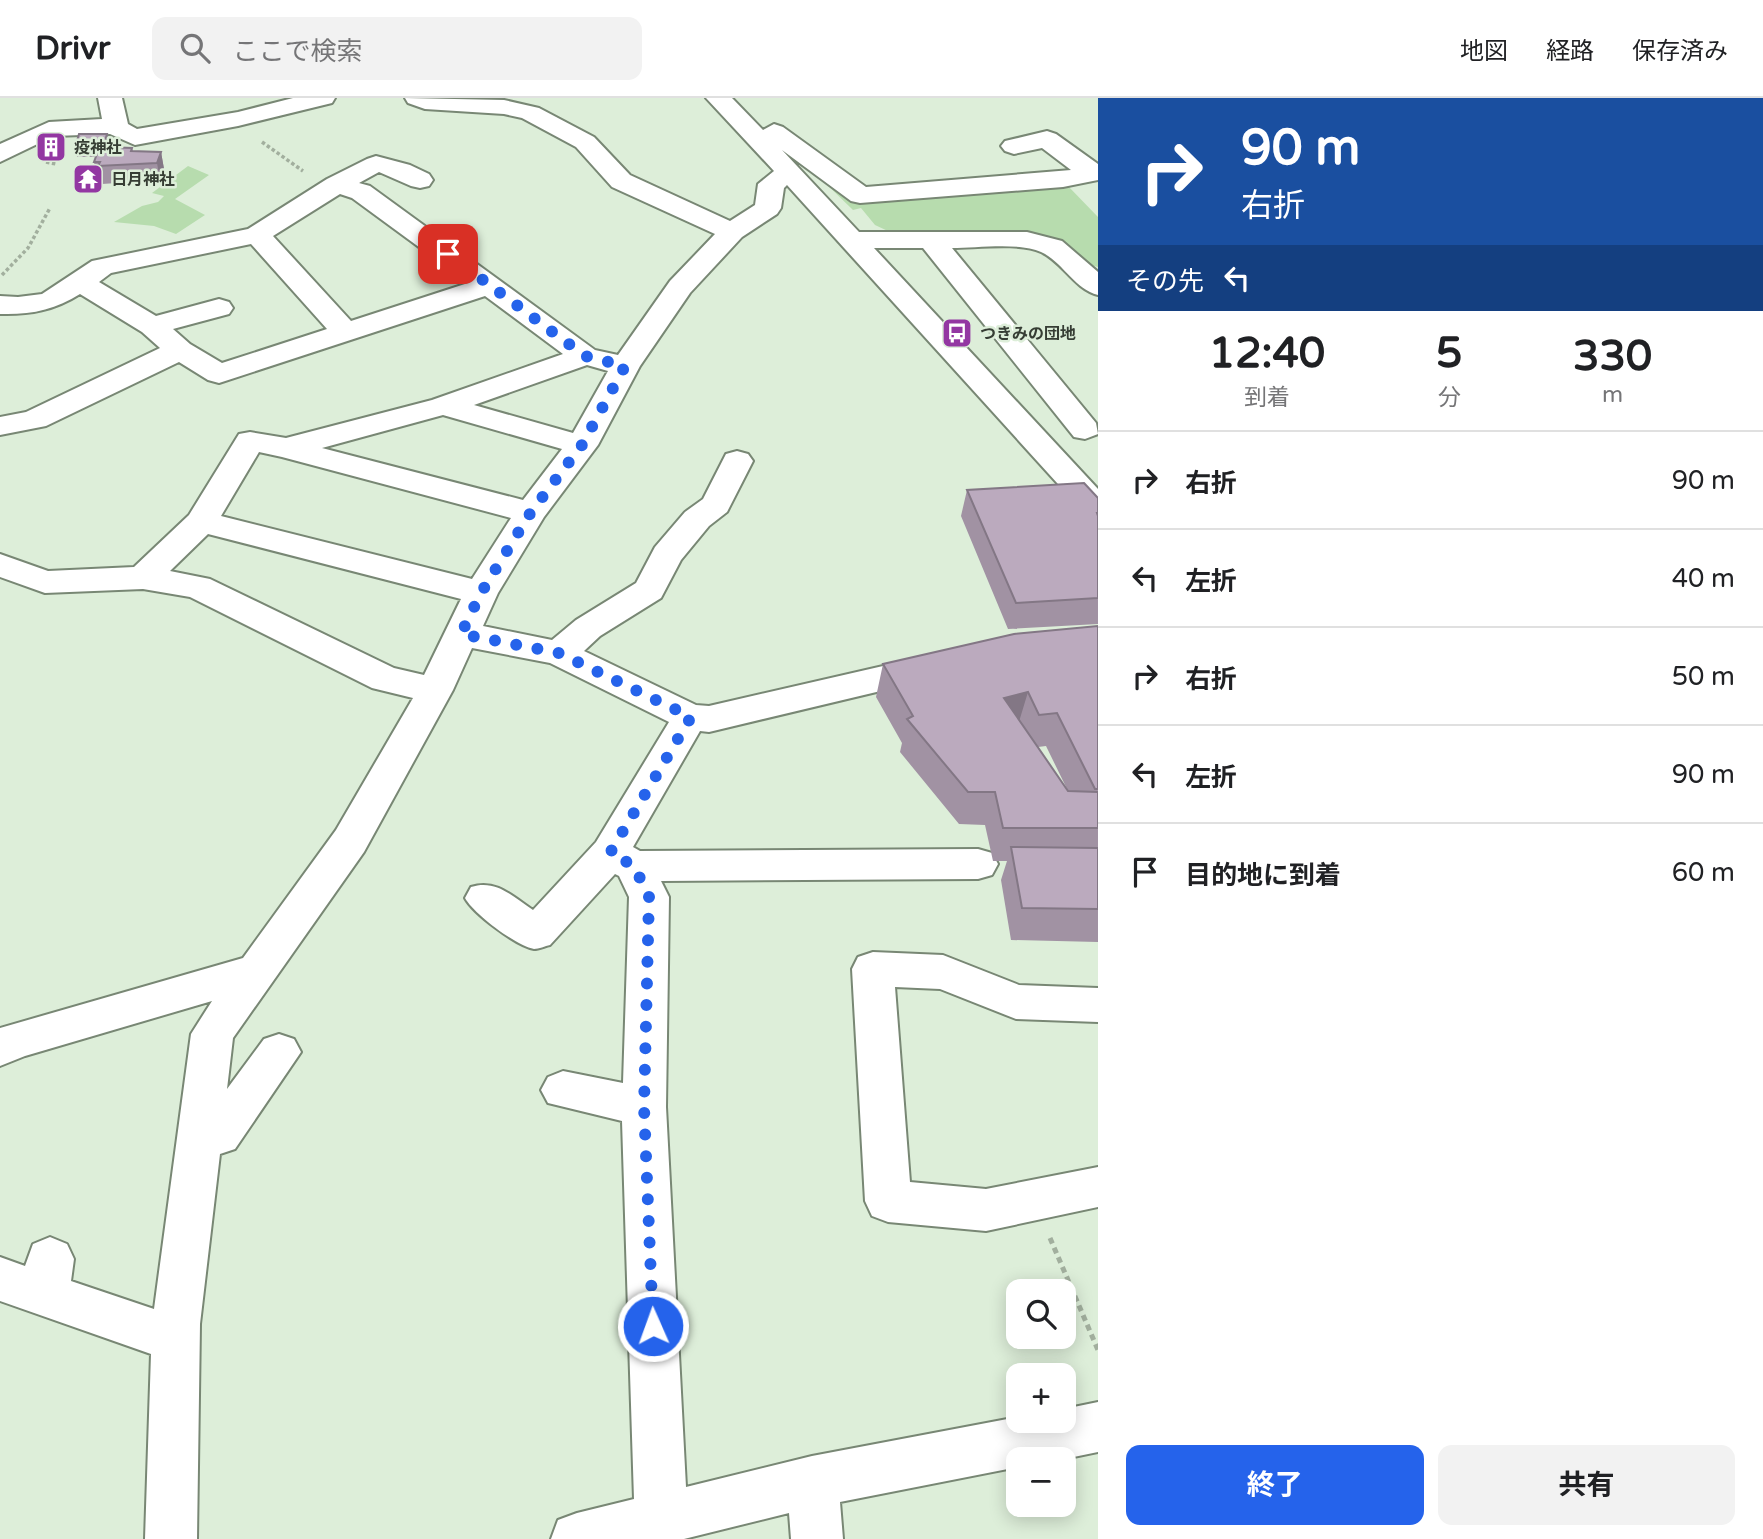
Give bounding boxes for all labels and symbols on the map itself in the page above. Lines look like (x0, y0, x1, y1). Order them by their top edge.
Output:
building icon: 疫神社 (34, 130, 68, 164)
place label: 疫神社 (74, 138, 122, 158)
temple icon: 日月神社 (71, 162, 105, 196)
place label: 日月神社 (111, 170, 175, 190)
pin (418, 224, 478, 284)
bus stop icon: つきみの団地 (940, 316, 974, 350)
place label: つきみの団地 (980, 324, 1076, 344)
position arrow (616, 1289, 690, 1363)

